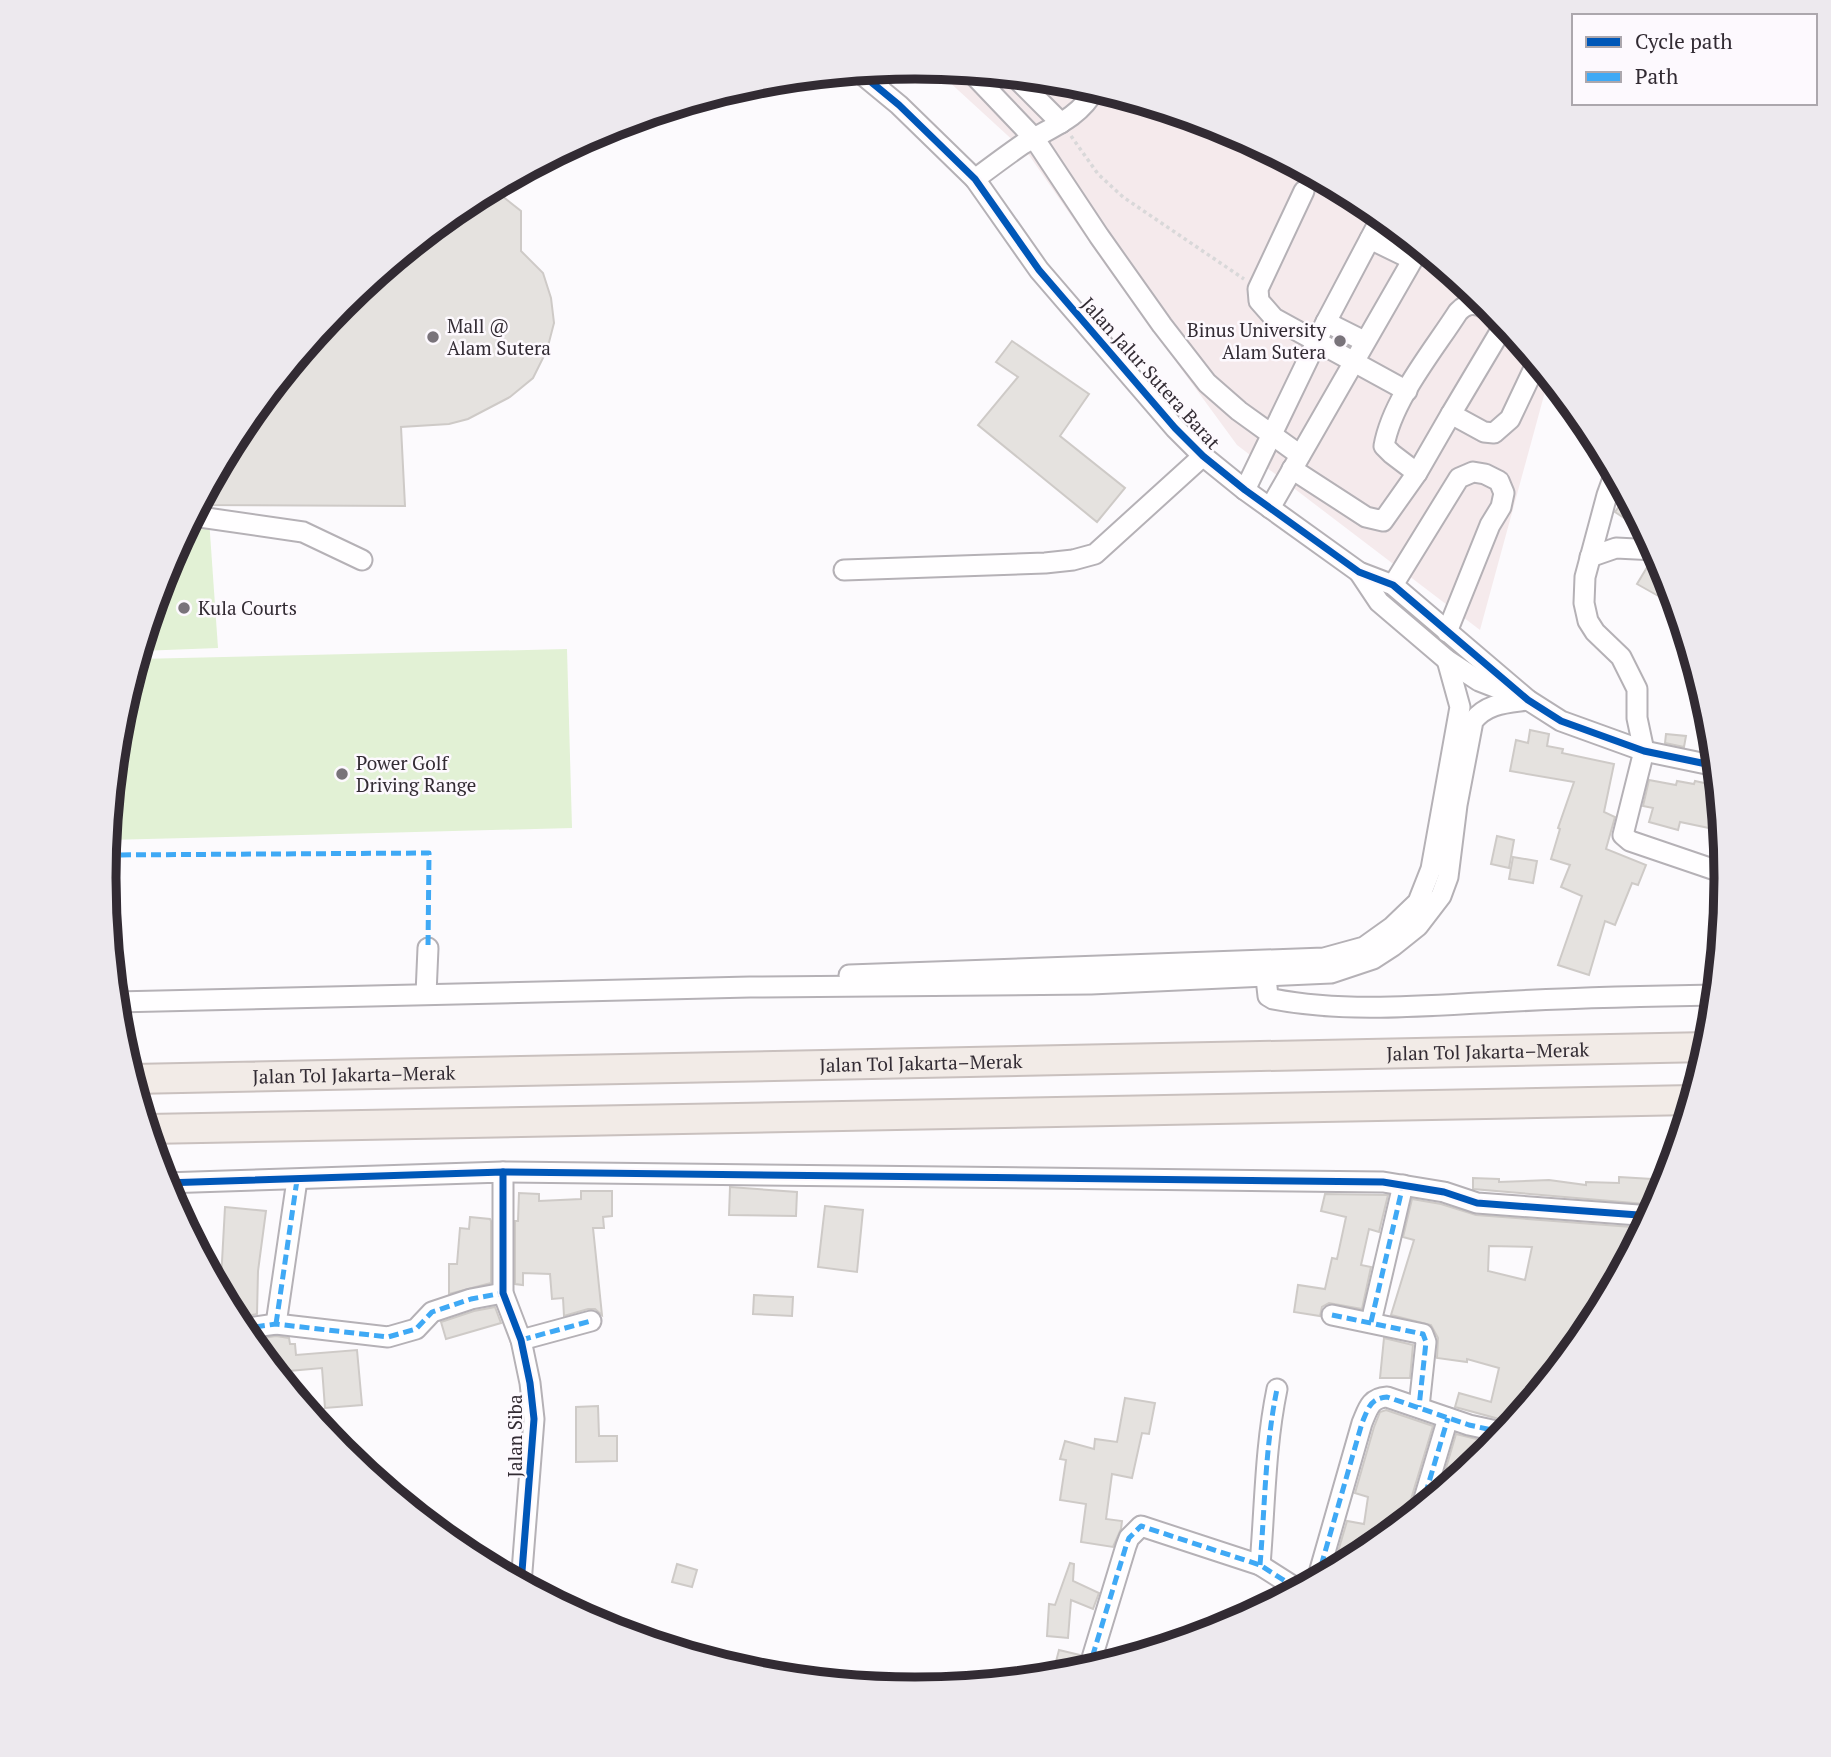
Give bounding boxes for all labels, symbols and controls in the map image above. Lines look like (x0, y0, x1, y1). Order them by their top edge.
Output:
legend (1572, 14, 1817, 105)
text: Cycle path (1635, 27, 1733, 55)
text: Path (1635, 62, 1678, 90)
street label: Jalan Jalur Sutera Barat (1076, 291, 1226, 454)
place label: Mall @ Alam Sutera (447, 313, 551, 360)
place label: Binus University Alam Sutera (1187, 317, 1326, 364)
marker: Mall @ Alam Sutera (425, 329, 441, 345)
marker: Binus University Alam Sutera (1332, 333, 1348, 349)
place label: Kula Courts (198, 595, 297, 620)
marker: Kula Courts (176, 600, 192, 616)
place label: Power Golf Driving Range (356, 750, 476, 797)
marker: Power Golf Driving Range (334, 766, 350, 782)
street label: Jalan Tol Jakarta–Merak (1386, 1036, 1590, 1066)
street label: Jalan Tol Jakarta–Merak (819, 1048, 1023, 1077)
street label: Jalan Tol Jakarta–Merak (252, 1059, 456, 1089)
street label: Jalan Siba (502, 1394, 527, 1478)

